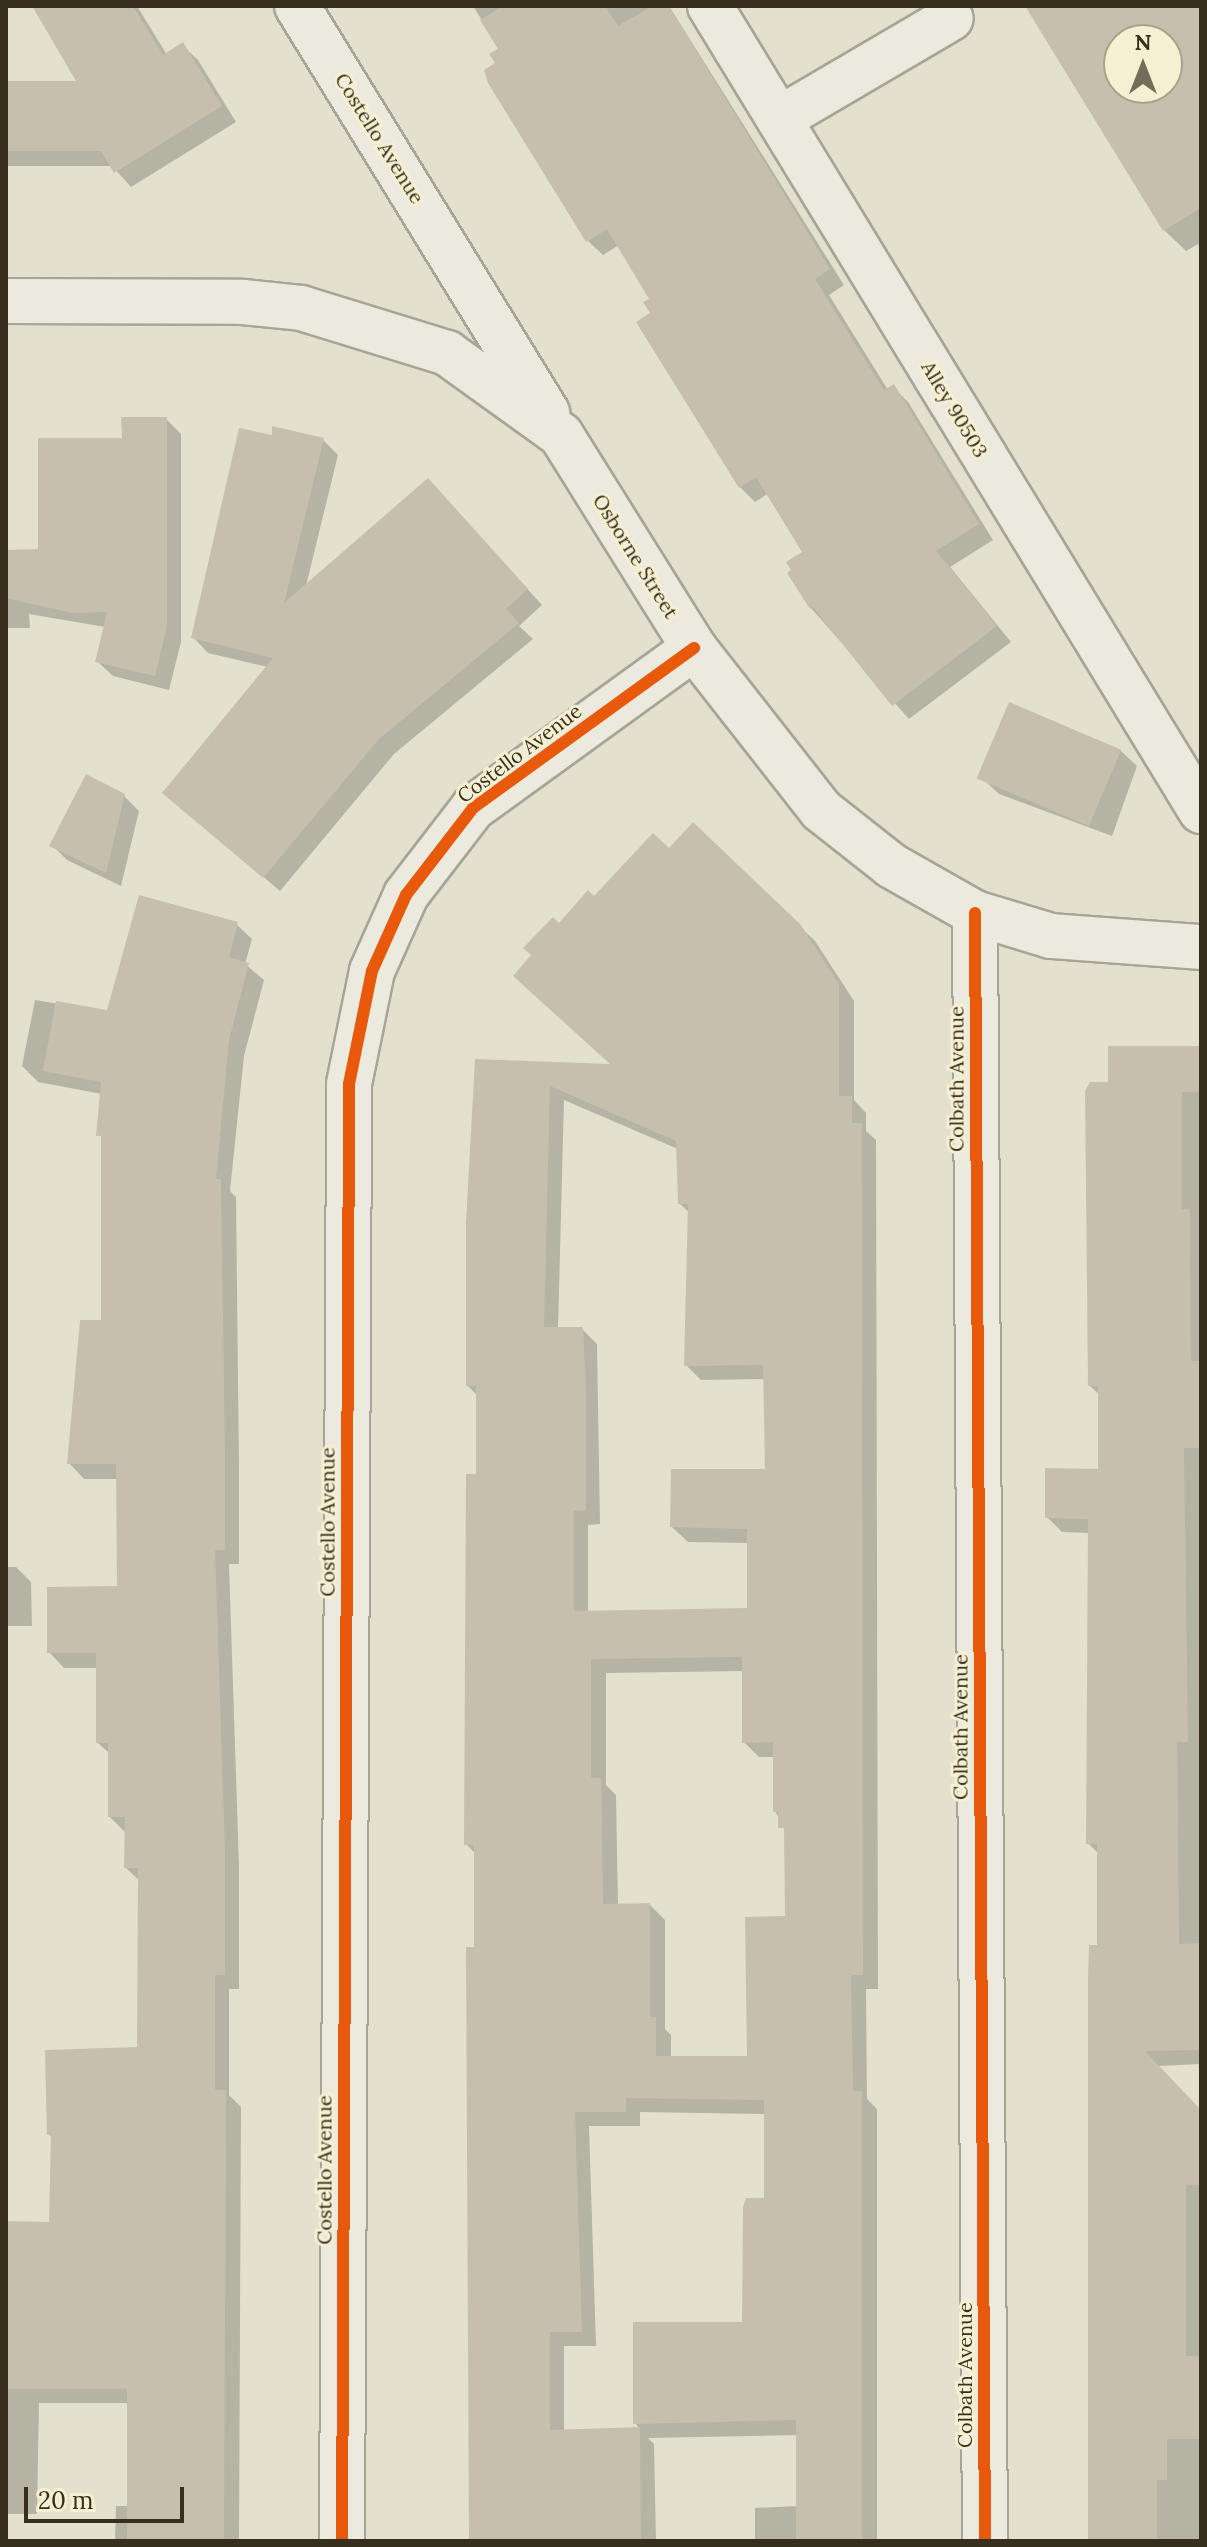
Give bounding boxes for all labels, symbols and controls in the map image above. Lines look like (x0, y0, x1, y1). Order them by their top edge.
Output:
north arrow (1103, 24, 1183, 104)
text: N (1134, 28, 1152, 56)
street label: Costello Avenue (330, 68, 430, 208)
street label: Alley 90503 (917, 356, 993, 462)
street label: Osborne Street (588, 489, 684, 623)
street label: Costello Avenue (452, 699, 586, 807)
street label: Colbath Avenue (944, 1006, 968, 1152)
street label: Costello Avenue (315, 1447, 339, 1597)
street label: Colbath Avenue (948, 1654, 972, 1800)
street label: Costello Avenue (312, 2095, 336, 2245)
street label: Colbath Avenue (952, 2302, 976, 2448)
scale bar (28, 2471, 188, 2521)
text: 20 m (38, 2485, 94, 2516)

